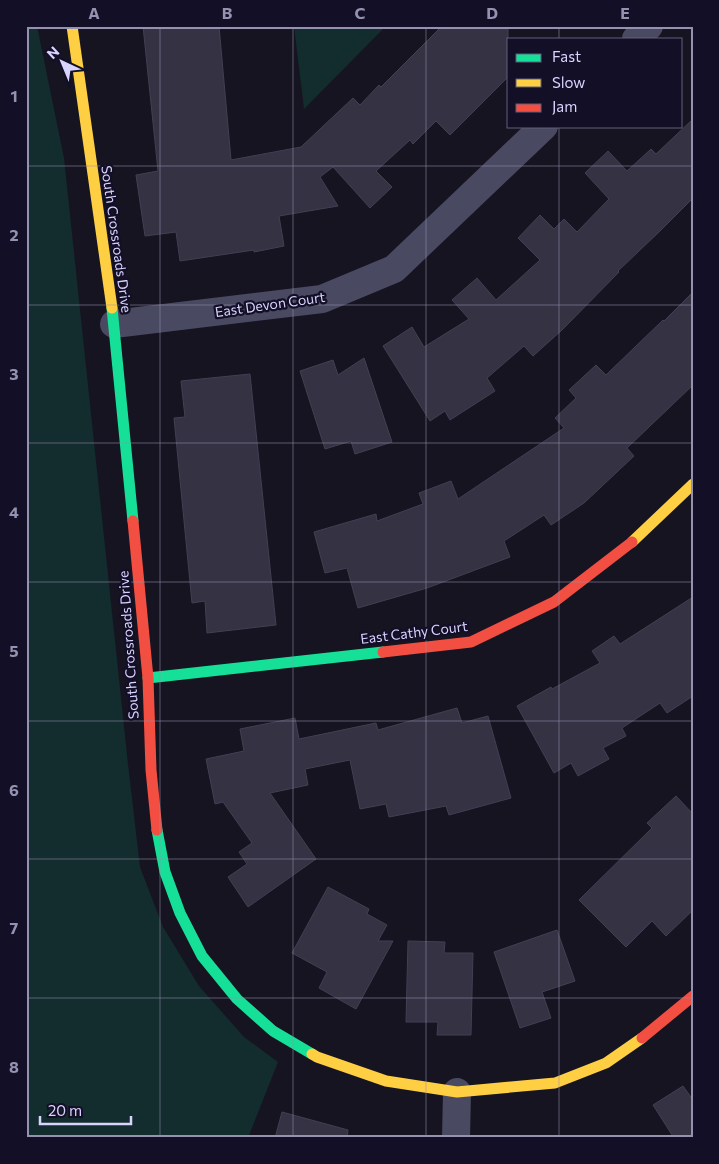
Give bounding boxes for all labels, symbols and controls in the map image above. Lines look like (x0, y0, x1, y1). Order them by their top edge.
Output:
text: A (88, 3, 100, 22)
text: B (222, 3, 233, 22)
text: C (355, 3, 366, 22)
text: D (486, 3, 498, 22)
text: E (620, 3, 630, 22)
north arrow (38, 38, 88, 88)
legend (507, 38, 682, 128)
text: N (43, 43, 62, 62)
text: Fast (552, 47, 581, 65)
text: Slow (552, 73, 585, 91)
text: 1 (10, 86, 18, 105)
text: Jam (552, 97, 577, 115)
street label: South Crossroads Drive (98, 164, 136, 314)
text: 2 (9, 225, 19, 244)
street label: East Devon Court (214, 288, 326, 320)
text: 3 (9, 364, 19, 383)
text: 4 (9, 502, 19, 521)
street label: South Crossroads Drive (114, 570, 142, 720)
street label: East Cathy Court (359, 617, 469, 647)
text: 5 (9, 641, 19, 660)
text: 6 (9, 780, 19, 799)
text: 7 (10, 918, 19, 937)
text: 8 (9, 1057, 19, 1076)
scale bar (40, 1094, 131, 1126)
text: 20 m (48, 1101, 82, 1119)

